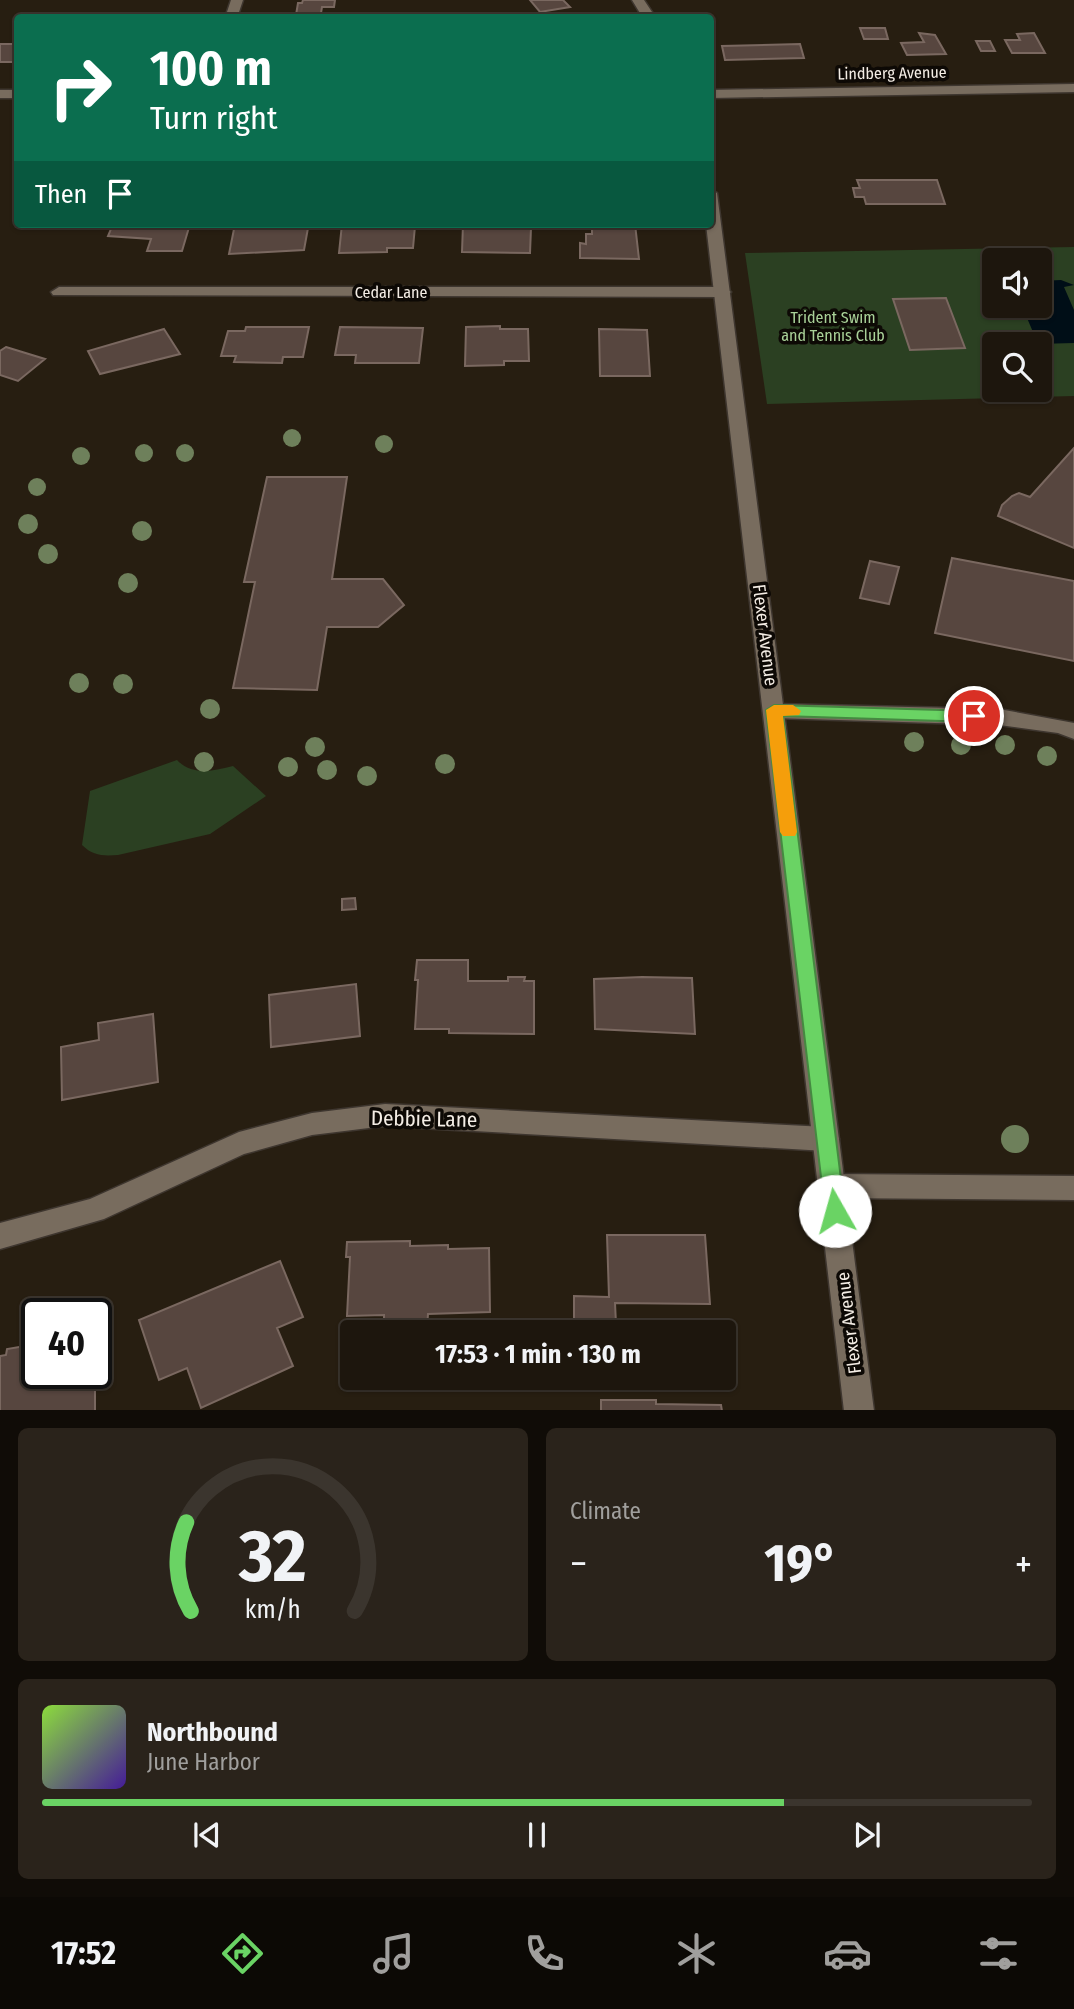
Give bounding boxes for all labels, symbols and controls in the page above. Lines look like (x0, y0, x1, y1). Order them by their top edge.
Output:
text: 100 m (150, 39, 272, 98)
icon: right (35, 42, 126, 133)
street label: Lindberg Avenue (837, 63, 947, 83)
text: Turn right (150, 99, 277, 137)
icon: arrive (101, 175, 139, 213)
text: Then (35, 179, 87, 210)
map controls (982, 248, 1052, 402)
button: sound (982, 248, 1052, 318)
street label: Cedar Lane (355, 283, 427, 302)
park label: Trident Swim and Tennis Club (781, 308, 885, 345)
button: search (982, 332, 1052, 402)
street label: Flexer Avenue (748, 583, 782, 687)
pin (944, 686, 1004, 746)
icon: arrive (955, 697, 993, 735)
street label: Debbie Lane (371, 1105, 477, 1133)
position arrow (798, 1174, 872, 1248)
street label: Flexer Avenue (832, 1271, 866, 1375)
speed limit sign: 40 (21, 1298, 112, 1389)
text: 17:53 · 1 min · 130 m (435, 1339, 641, 1370)
text: Climate (570, 1497, 641, 1525)
text: 32 (238, 1513, 307, 1600)
text: 19° (764, 1532, 838, 1595)
text: − (570, 1541, 587, 1587)
text: + (1015, 1541, 1032, 1587)
text: km/h (245, 1594, 301, 1624)
text: Northbound (147, 1717, 278, 1748)
text: June Harbor (147, 1748, 260, 1776)
icon: previous (188, 1816, 226, 1854)
icon: pause (518, 1816, 556, 1854)
icon: next (848, 1816, 886, 1854)
icon: directions (218, 1929, 267, 1978)
icon: music (369, 1929, 418, 1978)
icon: phone (520, 1929, 569, 1978)
icon: climate (672, 1929, 721, 1978)
icon: car (823, 1929, 872, 1978)
icon: filters (974, 1929, 1023, 1978)
text: 17:52 (51, 1934, 116, 1972)

